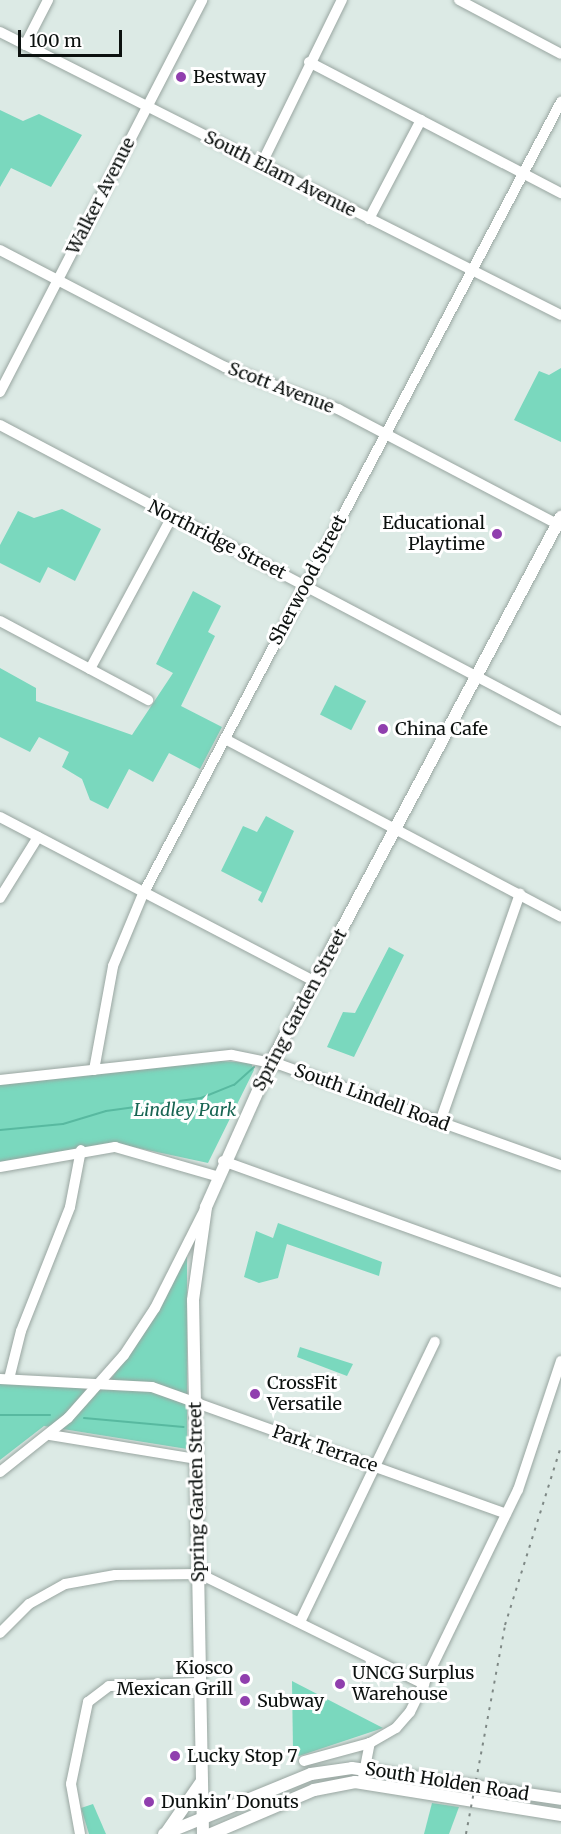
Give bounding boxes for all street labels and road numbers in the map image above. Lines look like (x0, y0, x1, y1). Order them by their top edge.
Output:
street label: South Elam Avenue (200, 126, 360, 222)
street label: Walker Avenue (62, 134, 140, 258)
street label: Scott Avenue (225, 358, 337, 418)
street label: Northridge Street (145, 496, 289, 584)
street label: Sherwood Street (265, 511, 351, 649)
street label: Spring Garden Street (248, 925, 352, 1095)
street label: South Lindell Road (291, 1060, 453, 1136)
street label: Spring Garden Street (185, 1402, 209, 1582)
street label: Park Terrace (270, 1421, 380, 1477)
street label: South Holden Road (363, 1758, 531, 1806)

